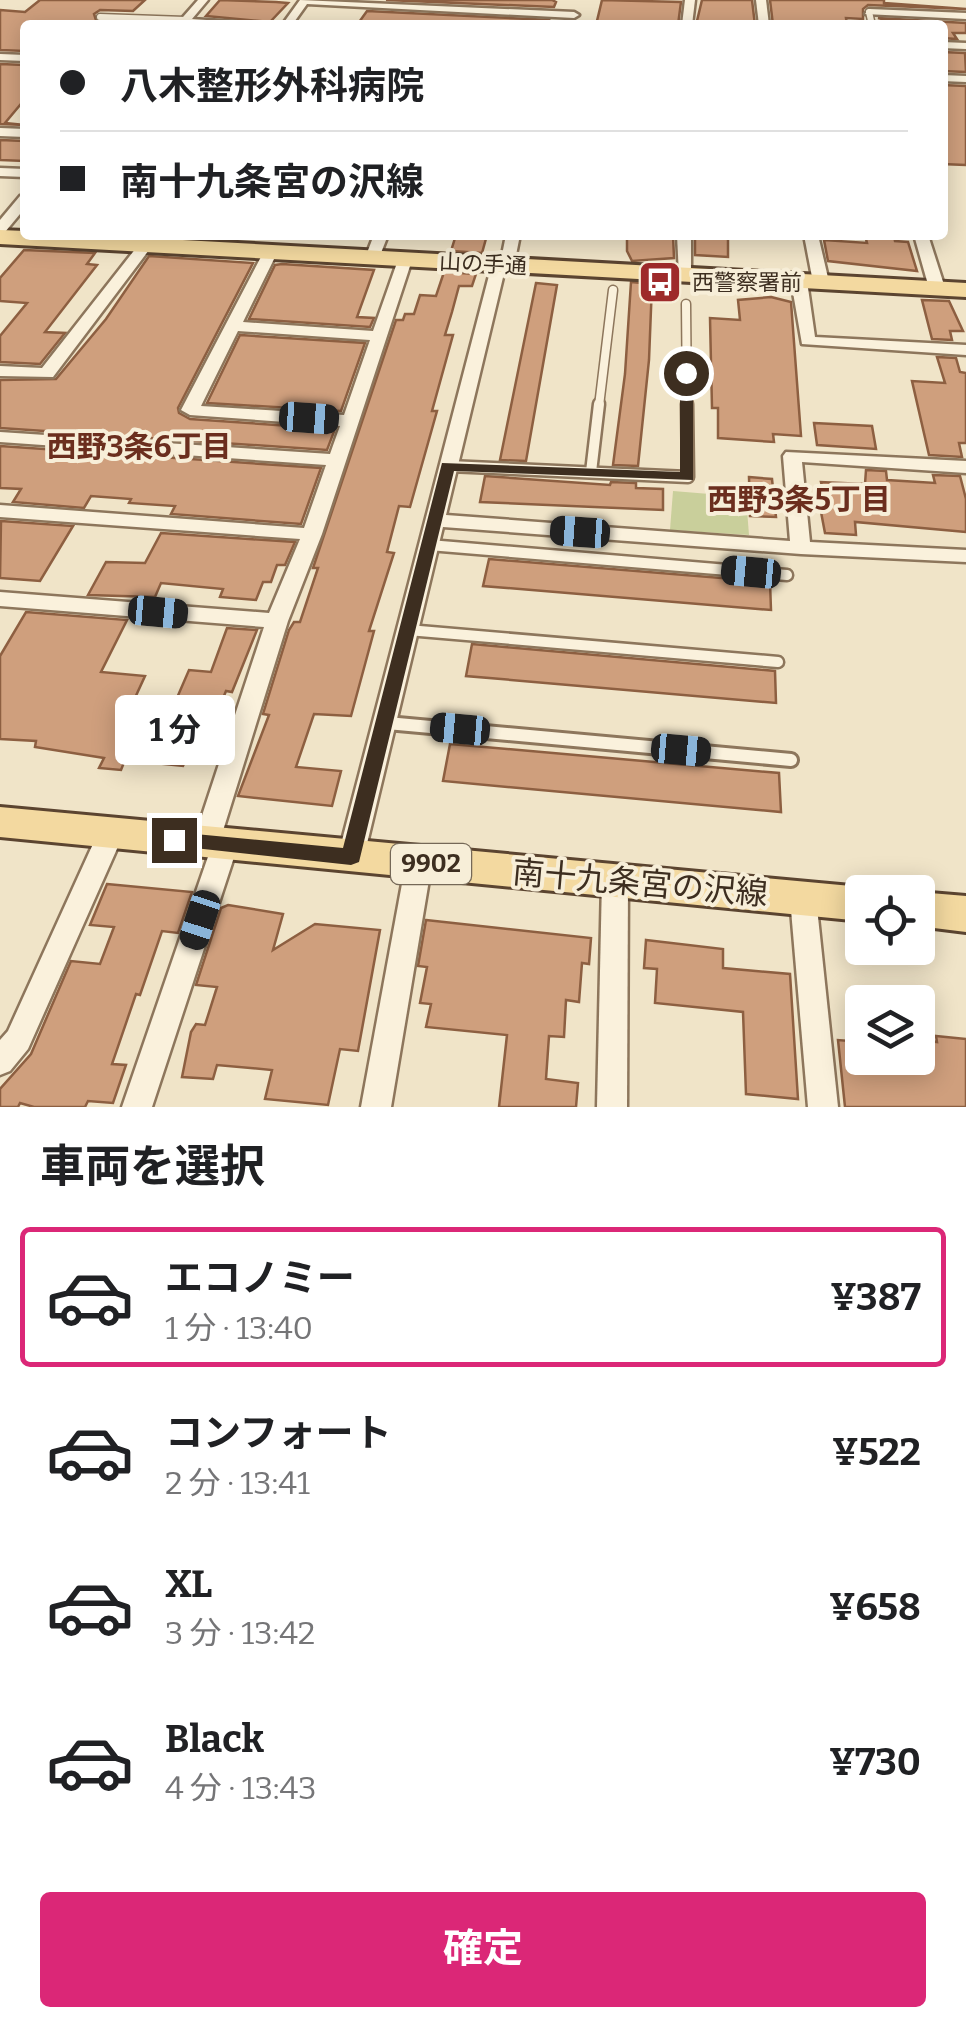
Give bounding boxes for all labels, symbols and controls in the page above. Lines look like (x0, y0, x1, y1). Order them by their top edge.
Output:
text: 八木整形外科病院 (120, 63, 424, 109)
text: 南十九条宮の沢線 (120, 159, 424, 205)
street label: 山の手通 (438, 248, 528, 280)
bus stop icon: 西警察署前 (637, 259, 683, 305)
place label: 西警察署前 (692, 269, 802, 296)
route start (664, 351, 709, 396)
car (278, 401, 340, 435)
district label: 西野3条6丁目 (46, 429, 232, 465)
district label: 西野3条5丁目 (707, 482, 891, 518)
car (549, 515, 611, 549)
car (720, 554, 782, 590)
car (127, 594, 189, 630)
callout: 1 分 (114, 695, 234, 765)
text: 1 分 (149, 711, 201, 749)
car (429, 711, 491, 747)
car (650, 732, 712, 768)
route end (152, 818, 197, 863)
road number: 9902 (391, 844, 471, 884)
street label: 南十九条宮の沢線 (511, 853, 769, 913)
map controls (845, 875, 935, 1075)
button: locate (845, 875, 935, 965)
car (176, 887, 224, 953)
button: layers (845, 985, 935, 1075)
text: 車両を選択 (40, 1140, 265, 1194)
icon: car (45, 1252, 135, 1342)
text: エコノミー (165, 1255, 355, 1301)
text: ¥387 (830, 1274, 921, 1320)
text: 1 分 · 13:40 (165, 1309, 313, 1347)
icon: car (45, 1407, 135, 1497)
text: コンフォート (165, 1410, 392, 1456)
text: ¥522 (832, 1429, 921, 1475)
text: 2 分 · 13:41 (165, 1464, 310, 1502)
text: XL (165, 1561, 212, 1607)
icon: car (45, 1562, 135, 1652)
text: ¥658 (829, 1584, 921, 1630)
text: 3 分 · 13:42 (165, 1614, 315, 1652)
text: Black (165, 1716, 264, 1762)
icon: car (45, 1717, 135, 1807)
text: ¥730 (829, 1739, 921, 1785)
text: 4 分 · 13:43 (165, 1769, 317, 1807)
button: 確定 (40, 1892, 926, 2007)

